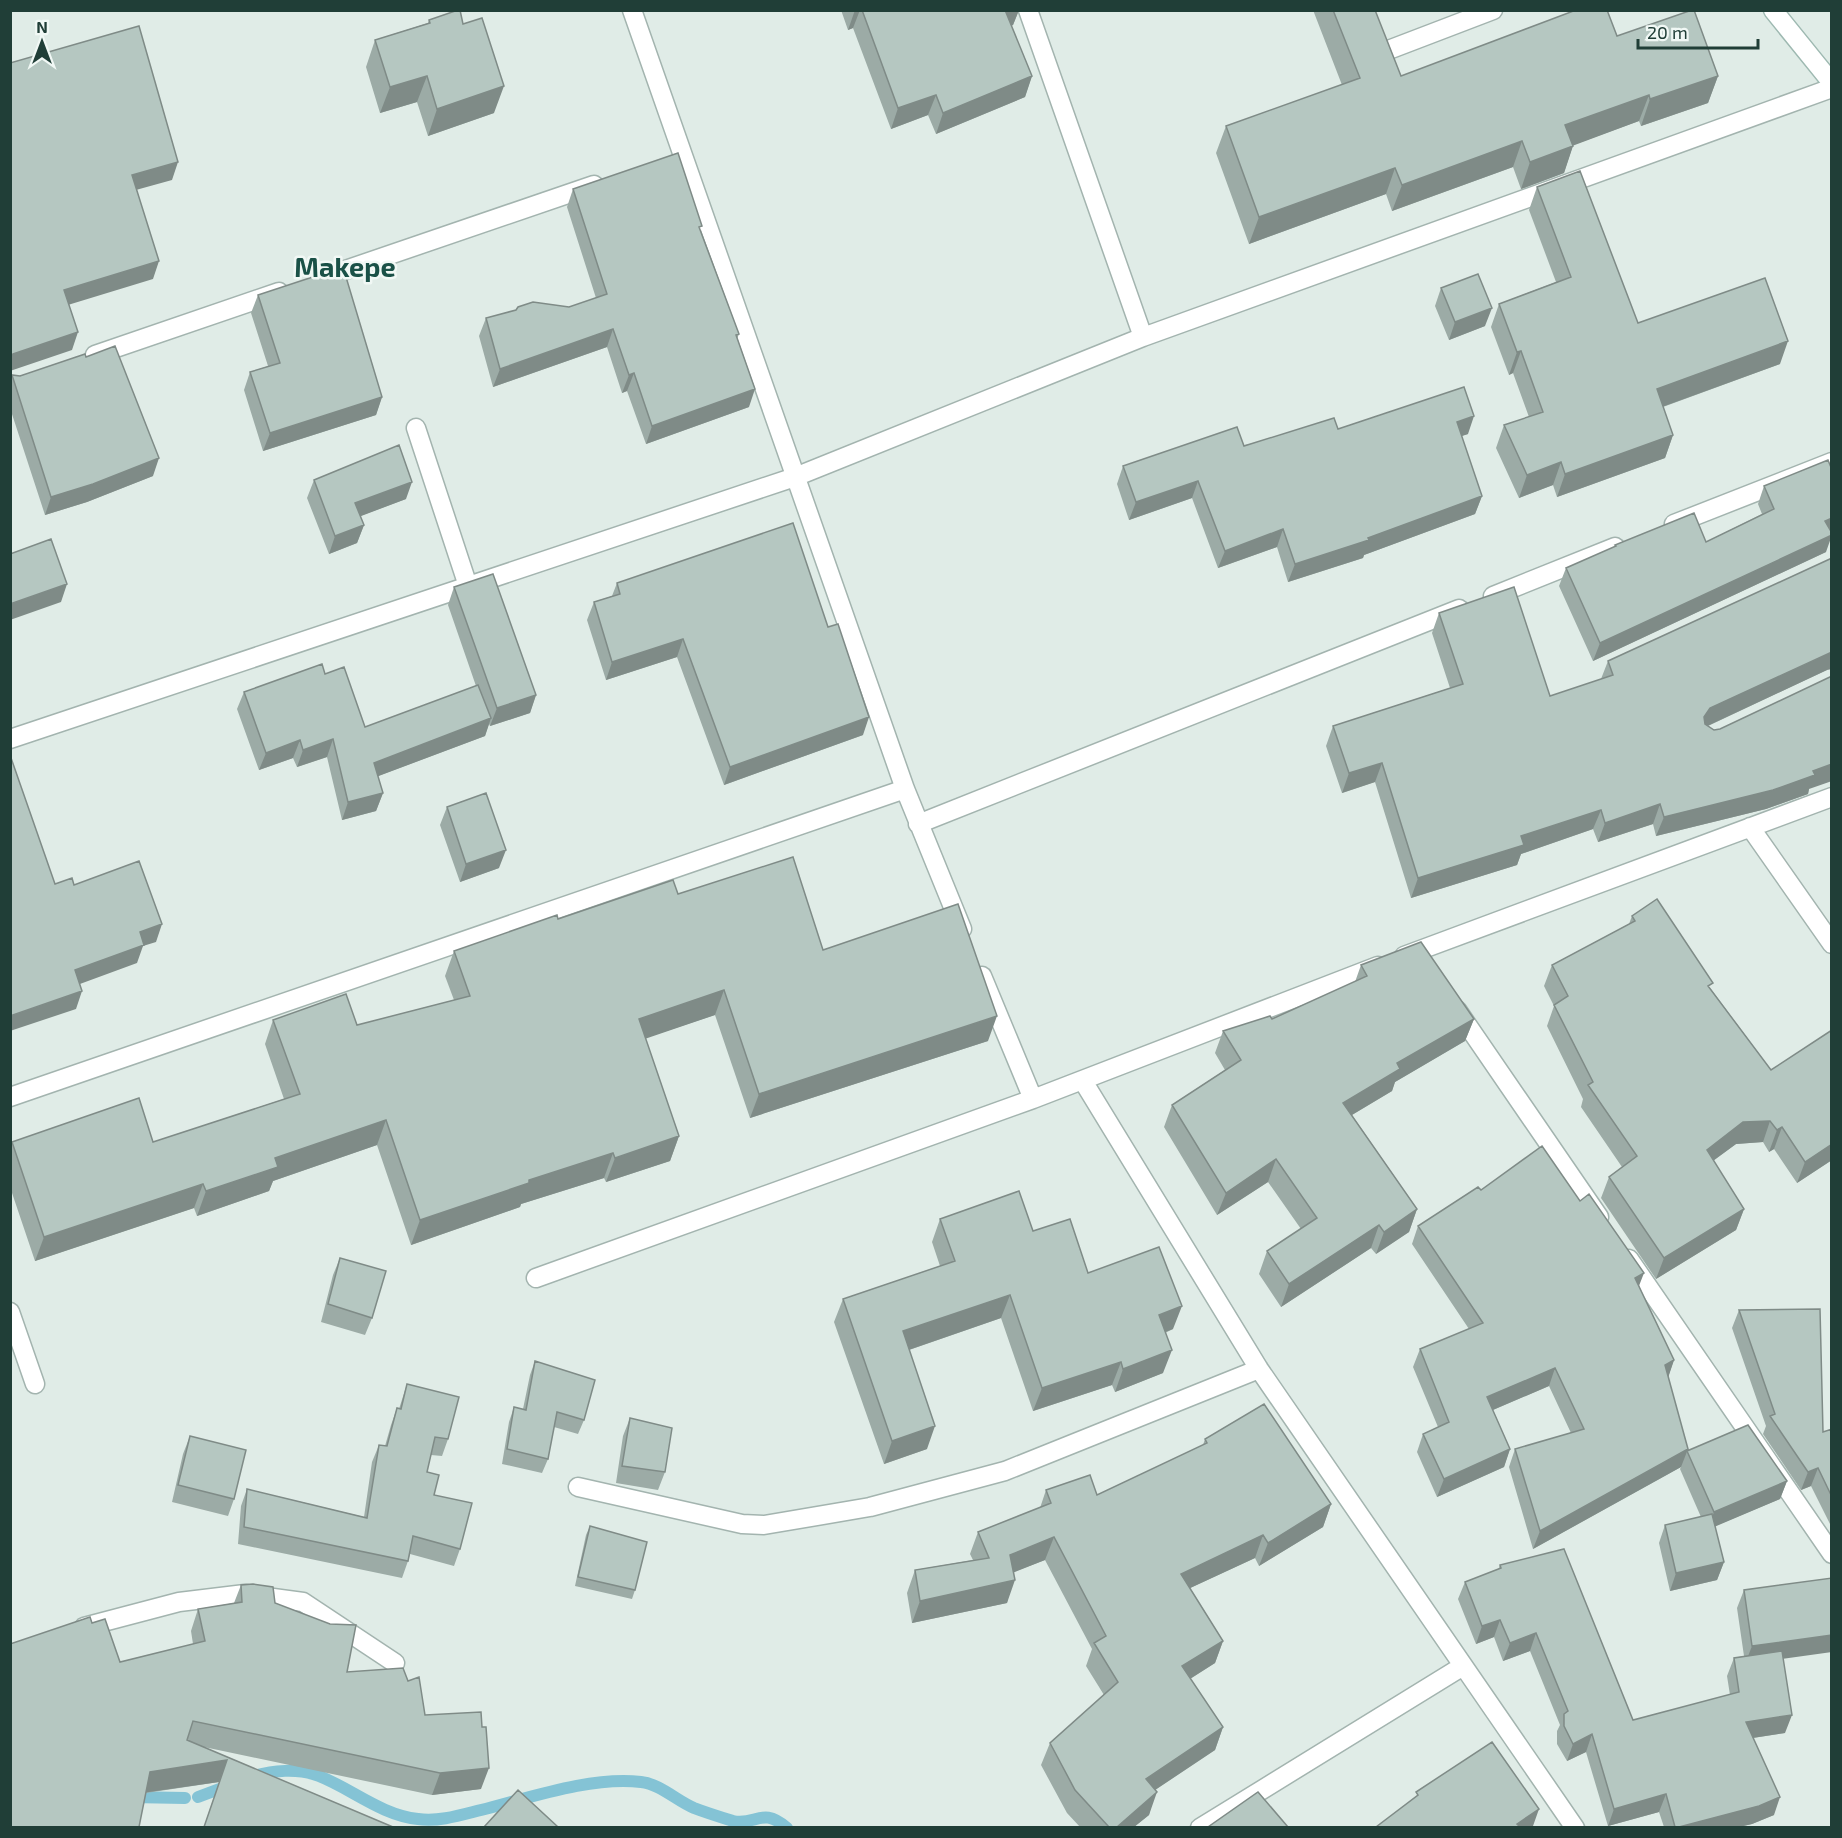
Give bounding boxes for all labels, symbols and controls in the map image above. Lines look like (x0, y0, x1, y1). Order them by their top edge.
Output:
north arrow (12, 12, 72, 72)
scale bar (1638, 12, 1758, 50)
text: N (36, 17, 48, 36)
text: 20 m (1647, 21, 1688, 43)
district label: Makepe (294, 250, 396, 282)

